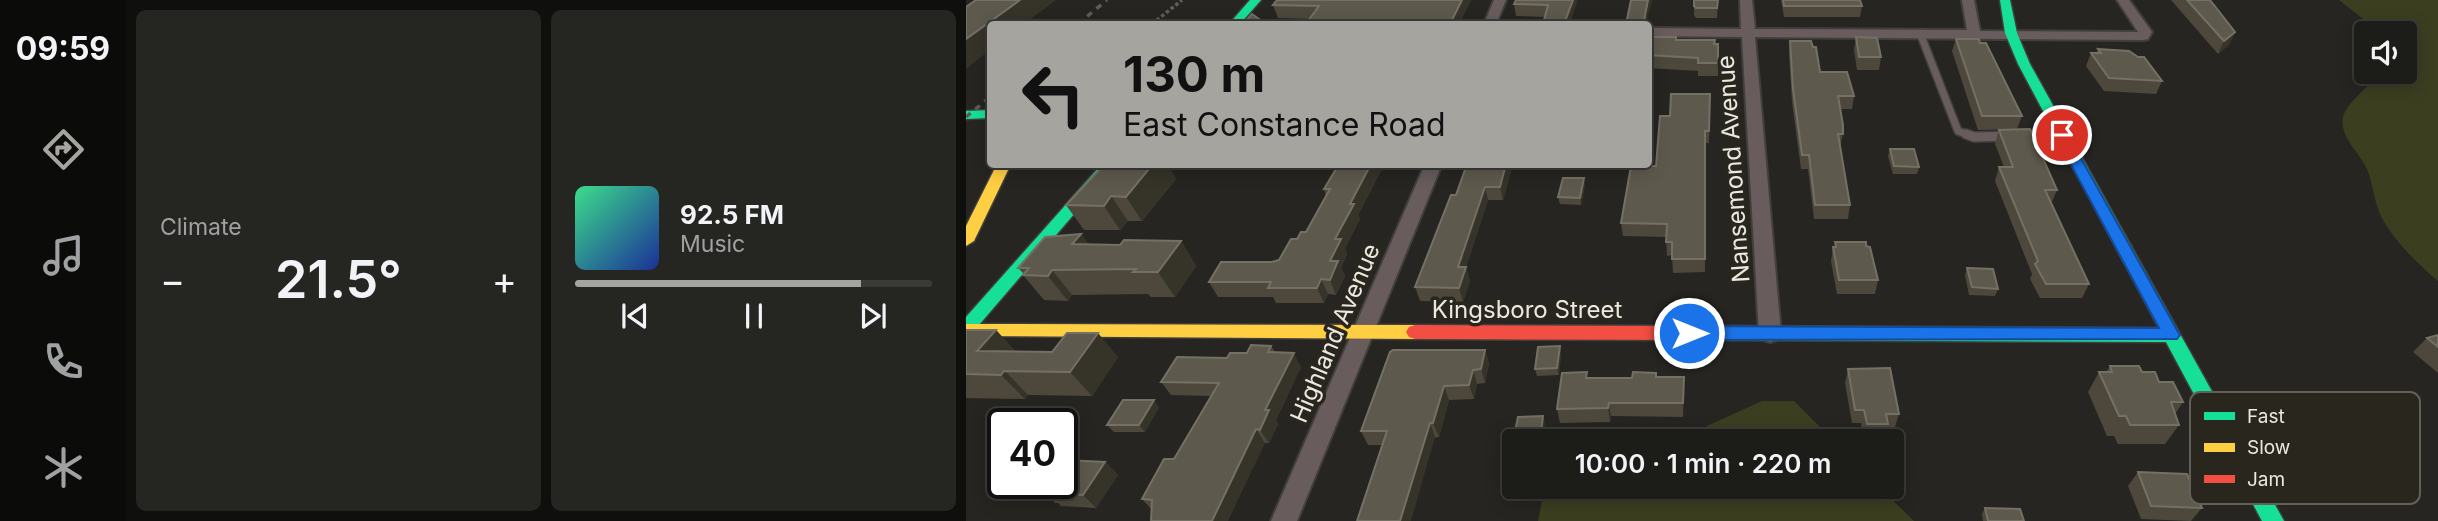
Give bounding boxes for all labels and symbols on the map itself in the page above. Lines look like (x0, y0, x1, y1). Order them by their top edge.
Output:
street label: Nansemond Avenue (1711, 54, 1755, 284)
pin (2032, 105, 2092, 165)
street label: Highland Avenue (1284, 239, 1386, 427)
street label: Kingsboro Street (1432, 295, 1622, 324)
position arrow (1652, 296, 1726, 370)
legend (2190, 392, 2420, 504)
text: Fast (2247, 405, 2285, 428)
speed limit sign: 40 (987, 408, 1078, 499)
text: Slow (2247, 436, 2290, 459)
text: Jam (2247, 468, 2285, 491)

